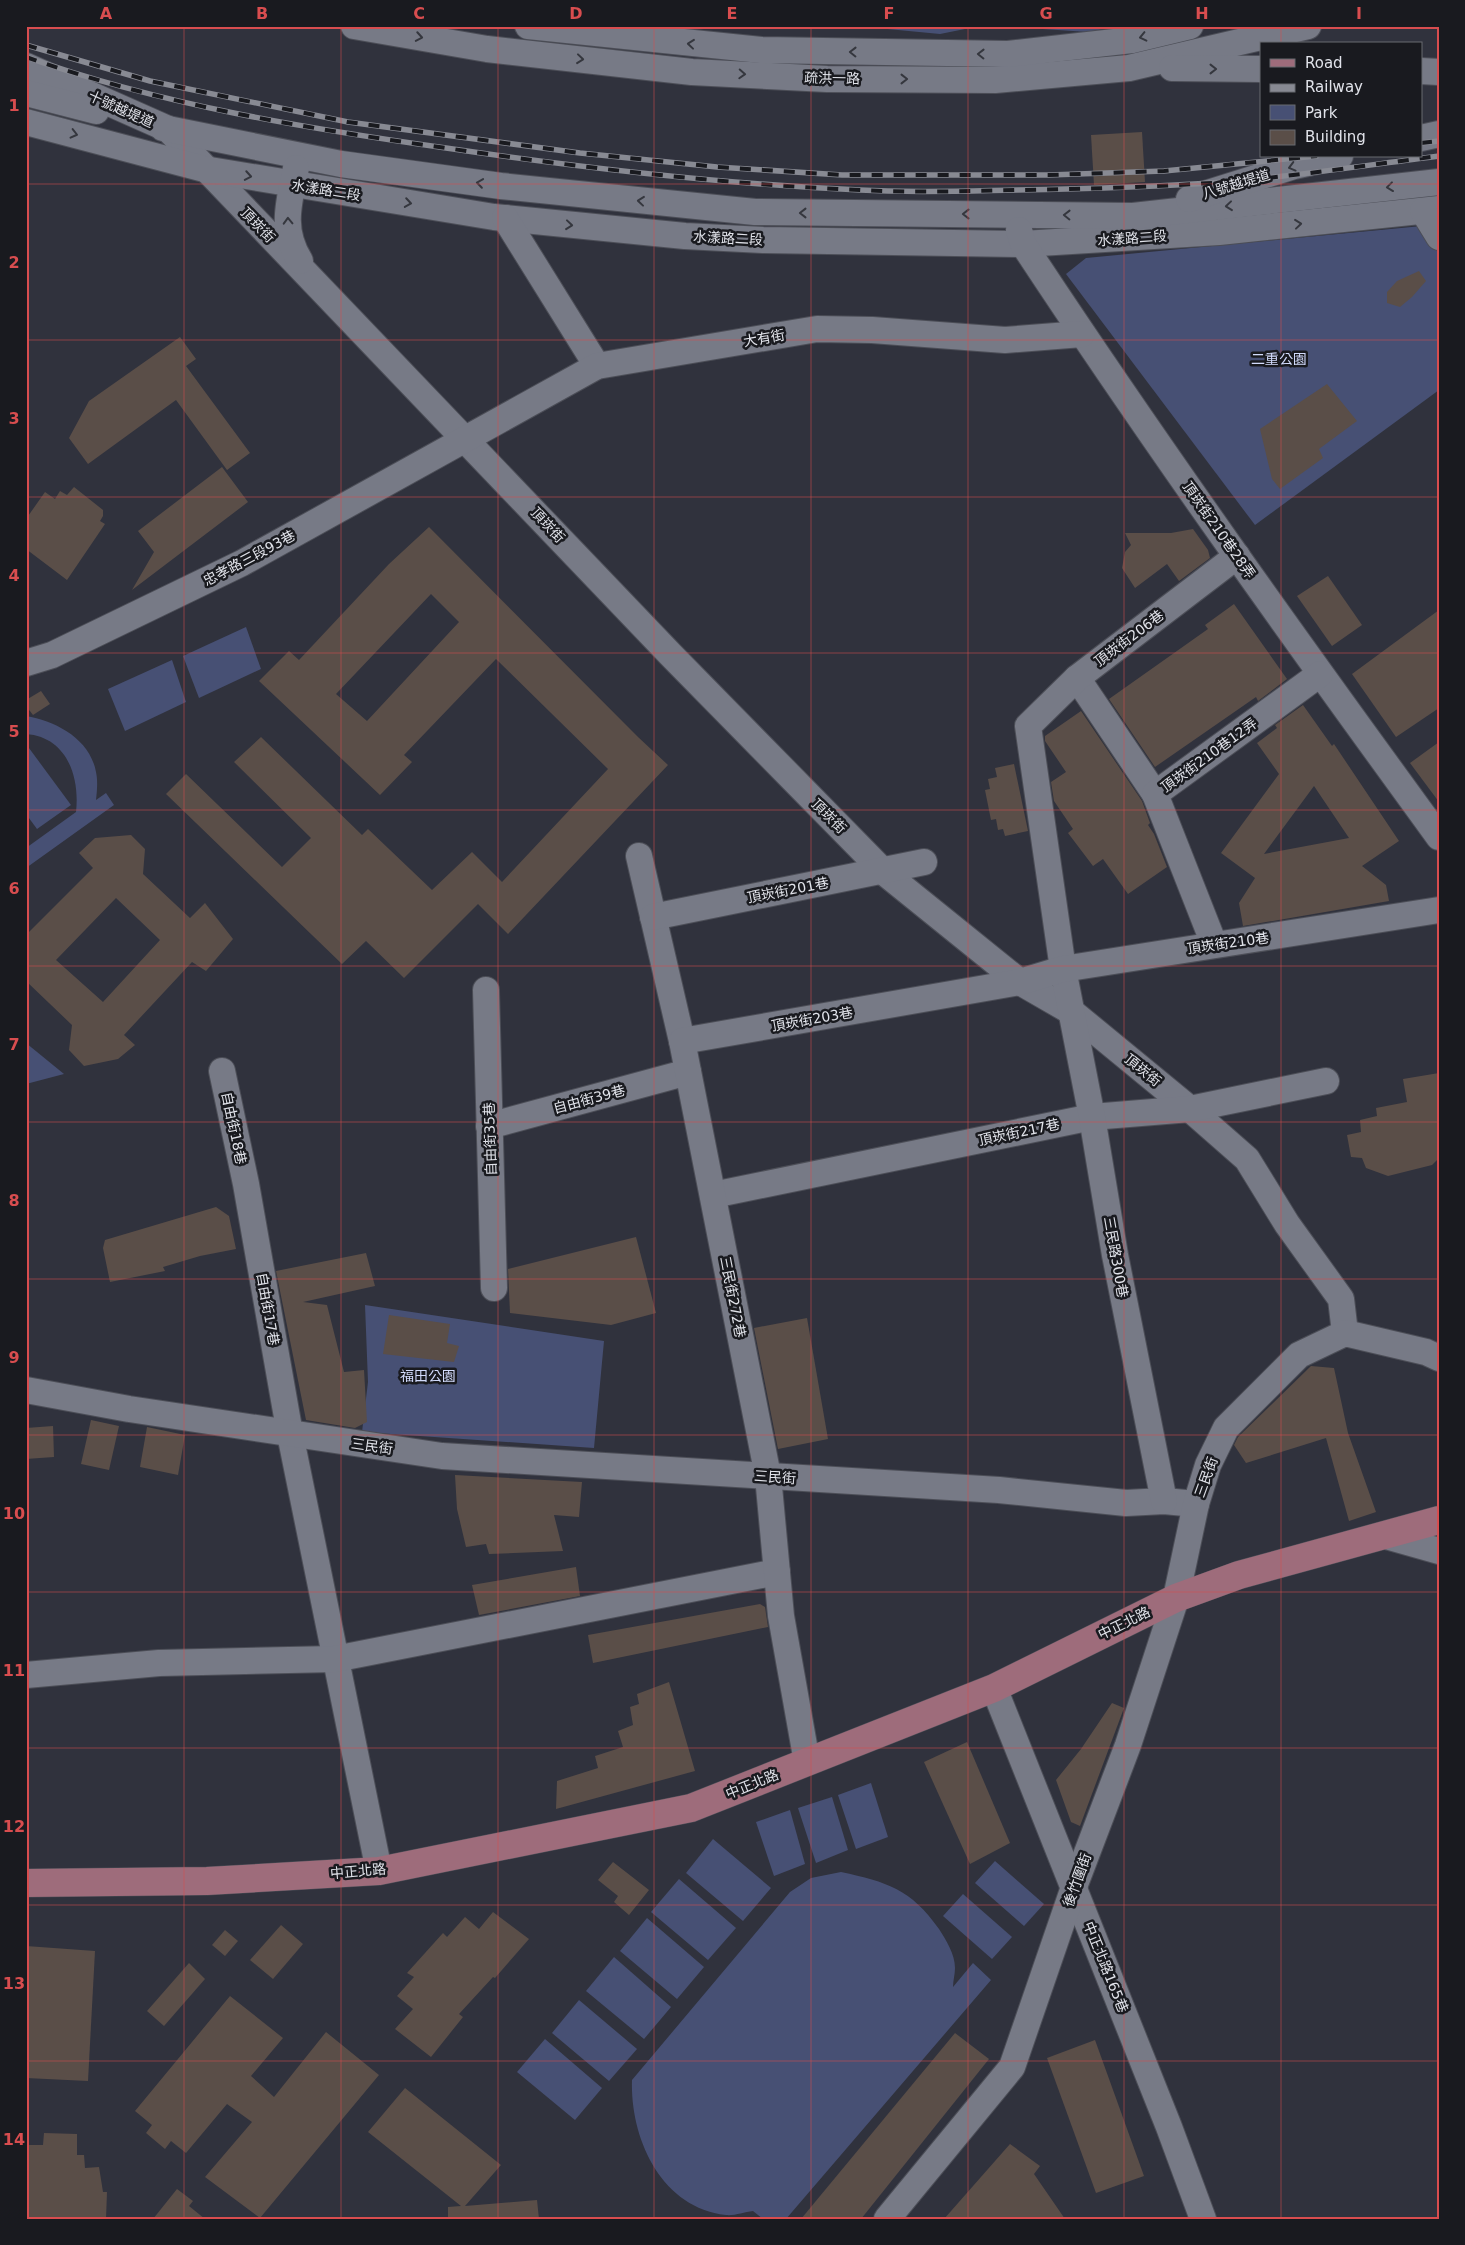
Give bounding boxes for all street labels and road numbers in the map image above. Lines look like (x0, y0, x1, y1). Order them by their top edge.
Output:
street label: 疏洪一路 (804, 70, 860, 86)
street label: 十號越堤道 (86, 87, 156, 131)
street label: 八號越堤道 (1200, 166, 1272, 202)
street label: 水漾路二段 (290, 177, 362, 203)
street label: 頂崁街 (238, 204, 278, 246)
street label: 水漾路二段 (693, 228, 763, 248)
street label: 水漾路二段 (1097, 228, 1167, 248)
street label: 大有街 (742, 326, 786, 350)
street label: 頂崁街210巷28弄 (1180, 478, 1258, 582)
street label: 頂崁街 (528, 504, 568, 546)
street label: 忠孝路三段93巷 (200, 527, 298, 589)
street label: 頂崁街206巷 (1091, 607, 1167, 669)
street label: 頂崁街210巷12弄 (1158, 715, 1260, 795)
street label: 頂崁街 (808, 795, 850, 837)
street label: 頂崁街201巷 (746, 874, 830, 906)
street label: 頂崁街210巷 (1186, 929, 1270, 957)
street label: 頂崁街203巷 (770, 1004, 854, 1034)
street label: 頂崁街 (1122, 1051, 1164, 1089)
street label: 自由街39巷 (551, 1082, 627, 1116)
street label: 自由街18巷 (218, 1090, 250, 1166)
street label: 自由街35巷 (481, 1102, 499, 1176)
street label: 頂崁街217巷 (977, 1116, 1061, 1148)
street label: 三民路300巷 (1101, 1215, 1131, 1299)
street label: 三民街272巷 (717, 1255, 749, 1339)
street label: 自由街17巷 (254, 1271, 282, 1347)
street label: 三民街 (350, 1435, 394, 1457)
street label: 三民街 (1191, 1455, 1221, 1499)
street label: 三民街 (753, 1468, 797, 1486)
street label: 中正北路 (1095, 1604, 1153, 1642)
street label: 中正北路 (723, 1766, 781, 1802)
street label: 後竹圍街 (1060, 1851, 1094, 1909)
street label: 中正北路 (329, 1861, 387, 1881)
street label: 中正北路165巷 (1080, 1919, 1132, 2015)

